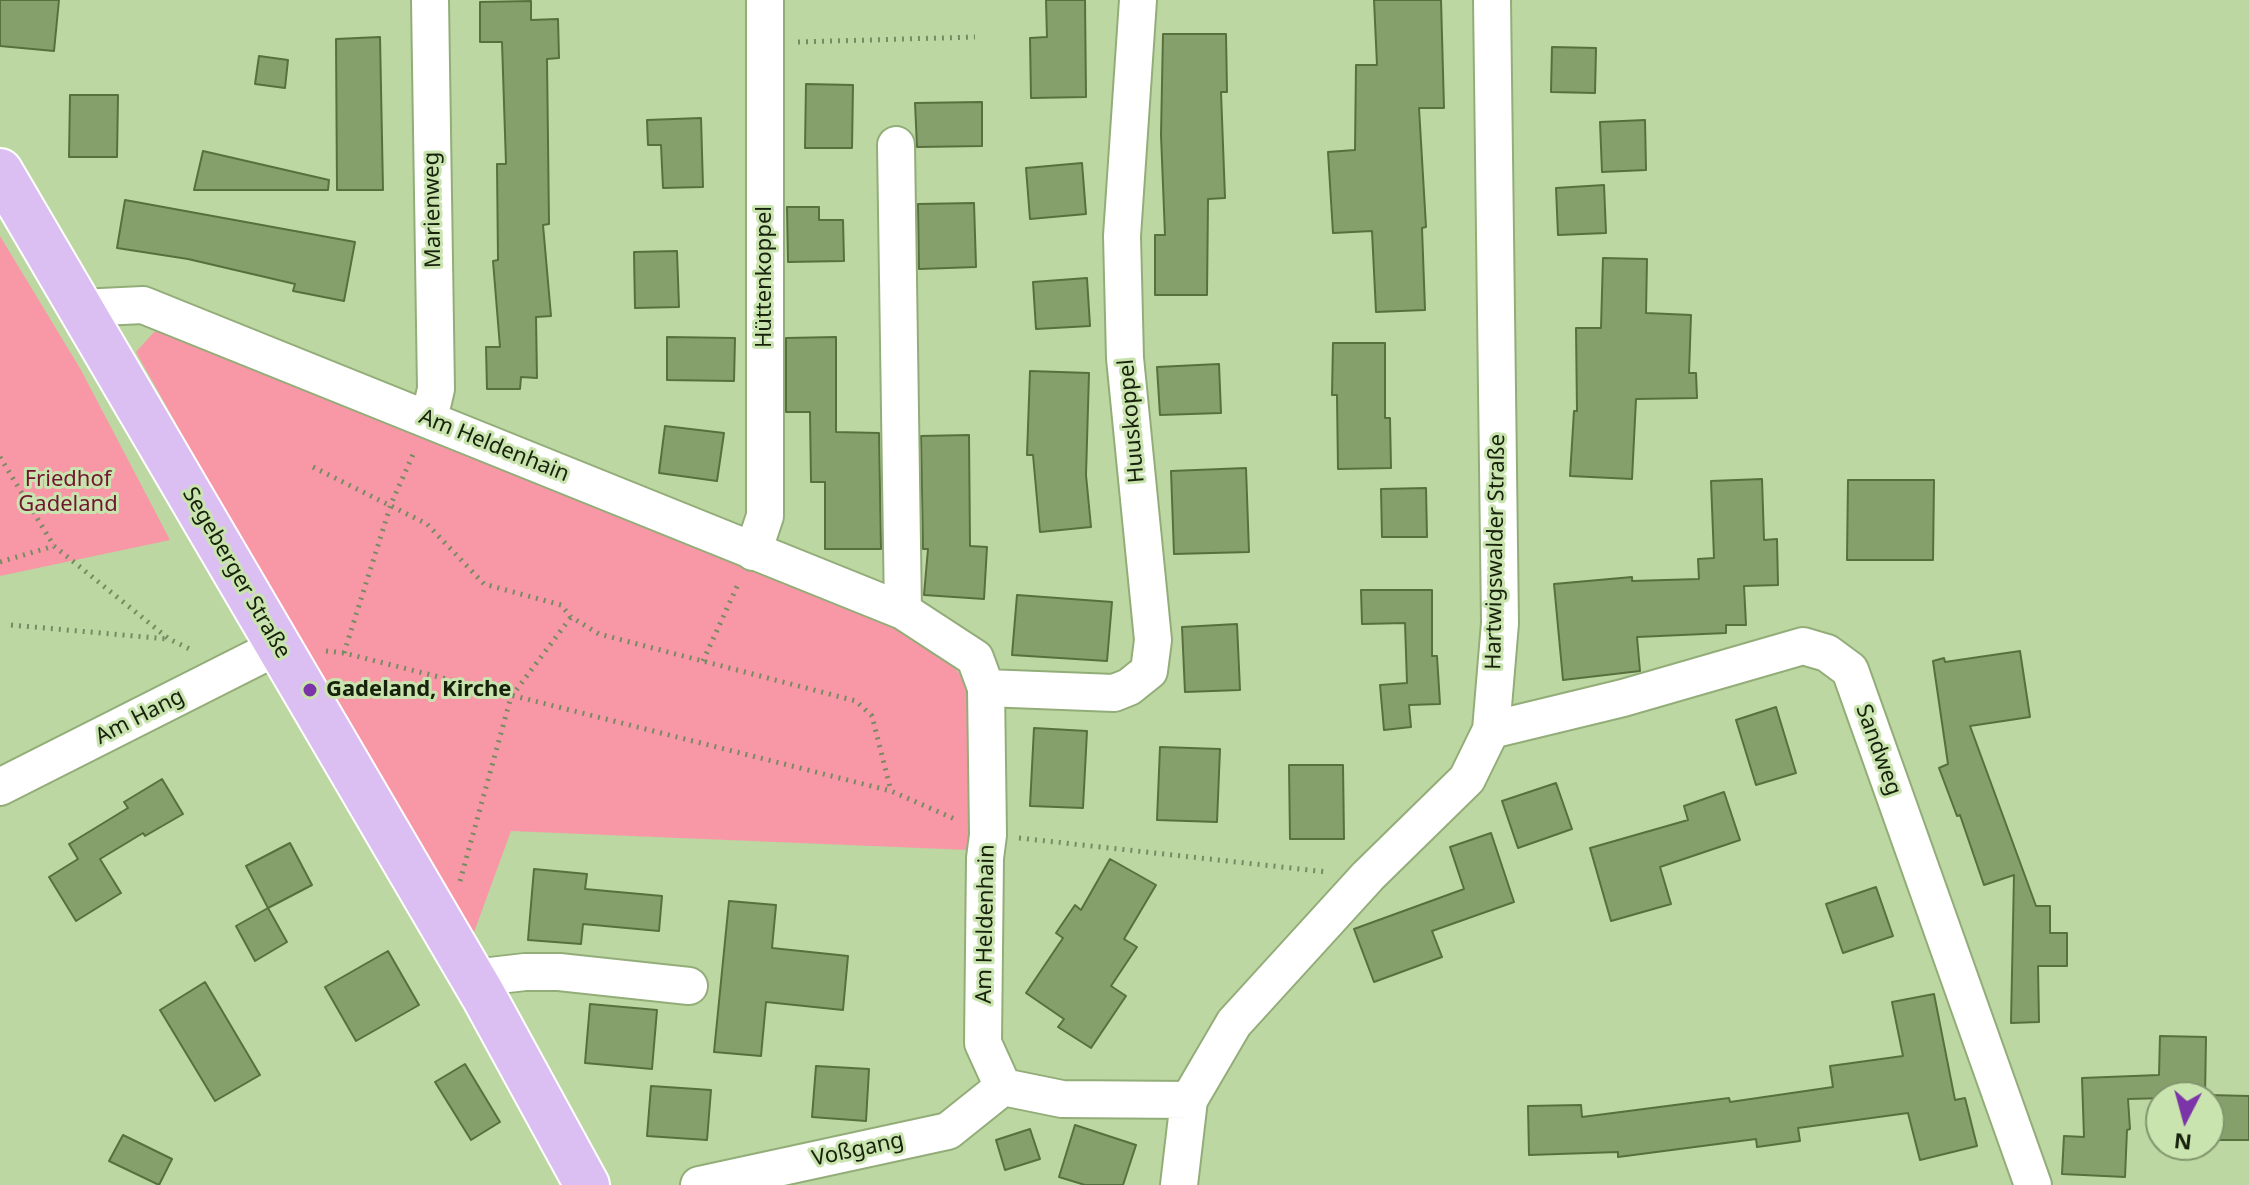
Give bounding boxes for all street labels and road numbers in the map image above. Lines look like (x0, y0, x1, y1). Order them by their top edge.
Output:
street label: Marienweg (419, 152, 447, 268)
street label: Hüttenkoppel (752, 206, 778, 348)
street label: Huuskoppel (1113, 358, 1151, 484)
street label: Am Heldenhain (415, 404, 573, 488)
street label: Hartwigswalder Straße (1481, 434, 1511, 670)
street label: Segeberger Straße (176, 483, 296, 663)
street label: Am Hang (91, 683, 189, 751)
street label: Sandweg (1849, 701, 1907, 799)
street label: Am Heldenhain (971, 844, 1001, 1004)
street label: Voßgang (810, 1127, 906, 1173)

